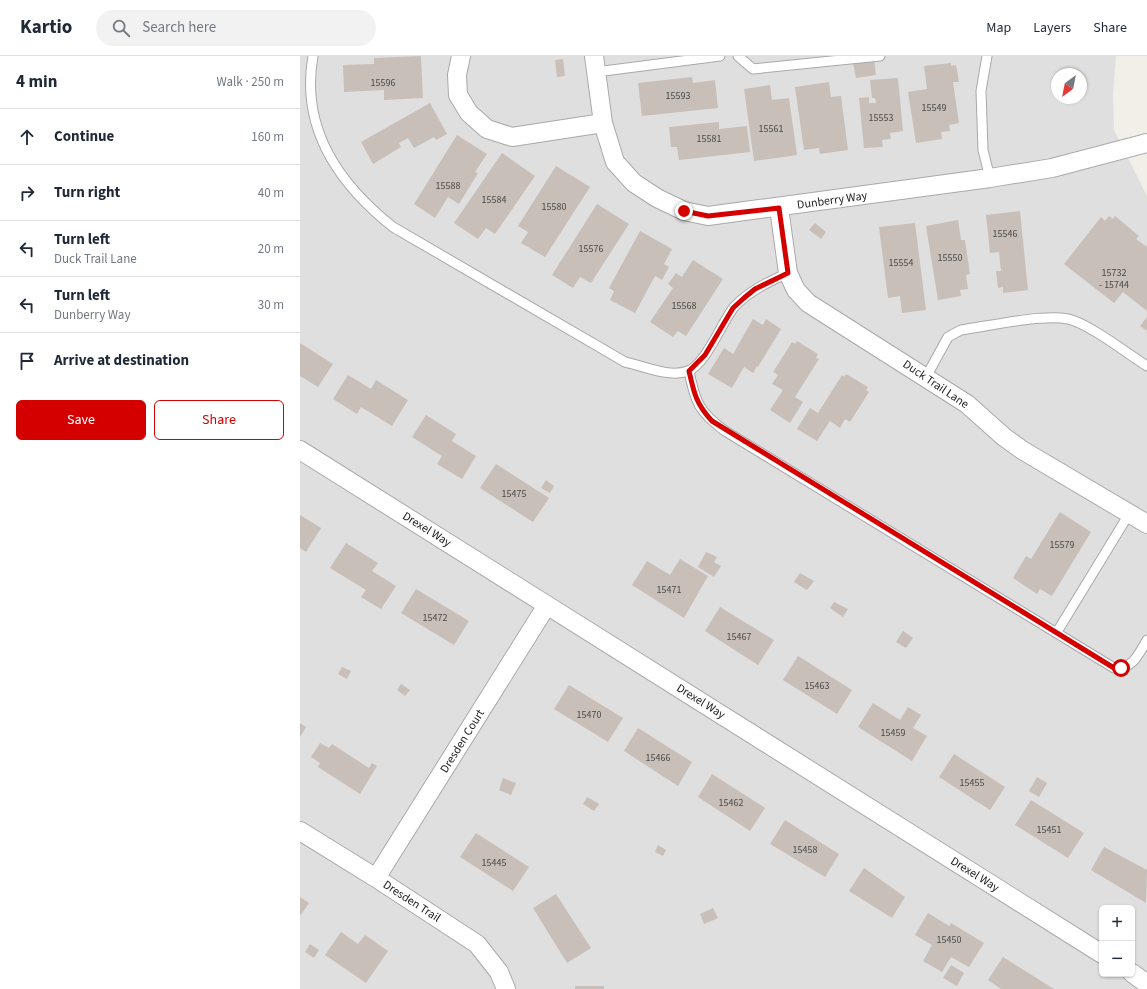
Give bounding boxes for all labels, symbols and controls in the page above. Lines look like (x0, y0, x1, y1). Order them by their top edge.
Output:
search box (96, 10, 376, 46)
text: Kartio (20, 14, 72, 41)
icon: search (110, 17, 132, 39)
text: Search here (142, 17, 216, 38)
text: Map (986, 18, 1011, 38)
text: Layers (1033, 18, 1071, 38)
text: Share (1093, 18, 1127, 38)
north arrow (1051, 68, 1087, 104)
text: 4 min (16, 70, 57, 94)
text: Walk · 250 m (216, 73, 284, 91)
house number: 15596 (371, 76, 395, 90)
house number: 15593 (666, 89, 690, 103)
house number: 15549 (922, 101, 946, 115)
house number: 15553 (869, 111, 893, 125)
house number: 15561 (759, 122, 783, 136)
icon: ahead (16, 126, 38, 148)
text: Continue (54, 126, 114, 147)
text: 160 m (251, 128, 284, 146)
house number: 15581 (697, 132, 721, 146)
house number: 15588 (436, 179, 460, 193)
icon: right (16, 182, 38, 204)
text: Turn right (54, 182, 120, 203)
text: 40 m (258, 184, 284, 202)
street label: Dunberry Way (796, 187, 869, 214)
house number: 15584 (482, 193, 506, 207)
house number: 15580 (542, 200, 566, 214)
route end (675, 202, 693, 220)
house number: 15546 (993, 227, 1017, 241)
text: Turn left (54, 229, 110, 250)
icon: left (16, 238, 38, 260)
text: 20 m (258, 240, 284, 258)
house number: 15576 (579, 242, 603, 256)
text: Duck Trail Lane (54, 250, 137, 268)
house number: 15550 (938, 251, 962, 265)
house number: 15554 (889, 256, 913, 270)
house number: 15732 - 15744 (1099, 266, 1129, 292)
text: Turn left (54, 285, 110, 306)
icon: left (16, 294, 38, 316)
text: 30 m (258, 296, 284, 314)
house number: 15568 (672, 299, 696, 313)
text: Dunberry Way (54, 306, 130, 324)
icon: arrive (16, 350, 38, 372)
text: Arrive at destination (54, 350, 189, 371)
street label: Duck Trail Lane (899, 356, 972, 413)
button: Save (16, 400, 146, 440)
button: Share (154, 400, 284, 440)
house number: 15475 (502, 487, 526, 501)
street label: Drexel Way (399, 508, 455, 551)
house number: 15579 (1050, 538, 1074, 552)
house number: 15471 (657, 583, 681, 597)
house number: 15472 (423, 611, 447, 625)
house number: 15467 (727, 630, 751, 644)
route start (1112, 659, 1130, 677)
house number: 15463 (805, 679, 829, 693)
street label: Drexel Way (673, 680, 729, 723)
street label: Dresden Court (436, 706, 489, 776)
house number: 15470 (577, 708, 601, 722)
house number: 15459 (881, 726, 905, 740)
house number: 15466 (646, 751, 670, 765)
house number: 15455 (960, 776, 984, 790)
house number: 15462 (719, 796, 743, 810)
house number: 15451 (1037, 823, 1061, 837)
house number: 15458 (793, 843, 817, 857)
street label: Drexel Way (947, 853, 1003, 896)
house number: 15445 (482, 856, 506, 870)
street label: Dresden Trail (380, 876, 444, 926)
map controls (1099, 905, 1135, 977)
button: + (1099, 905, 1135, 941)
house number: 15450 (937, 933, 961, 947)
button: − (1099, 941, 1135, 977)

